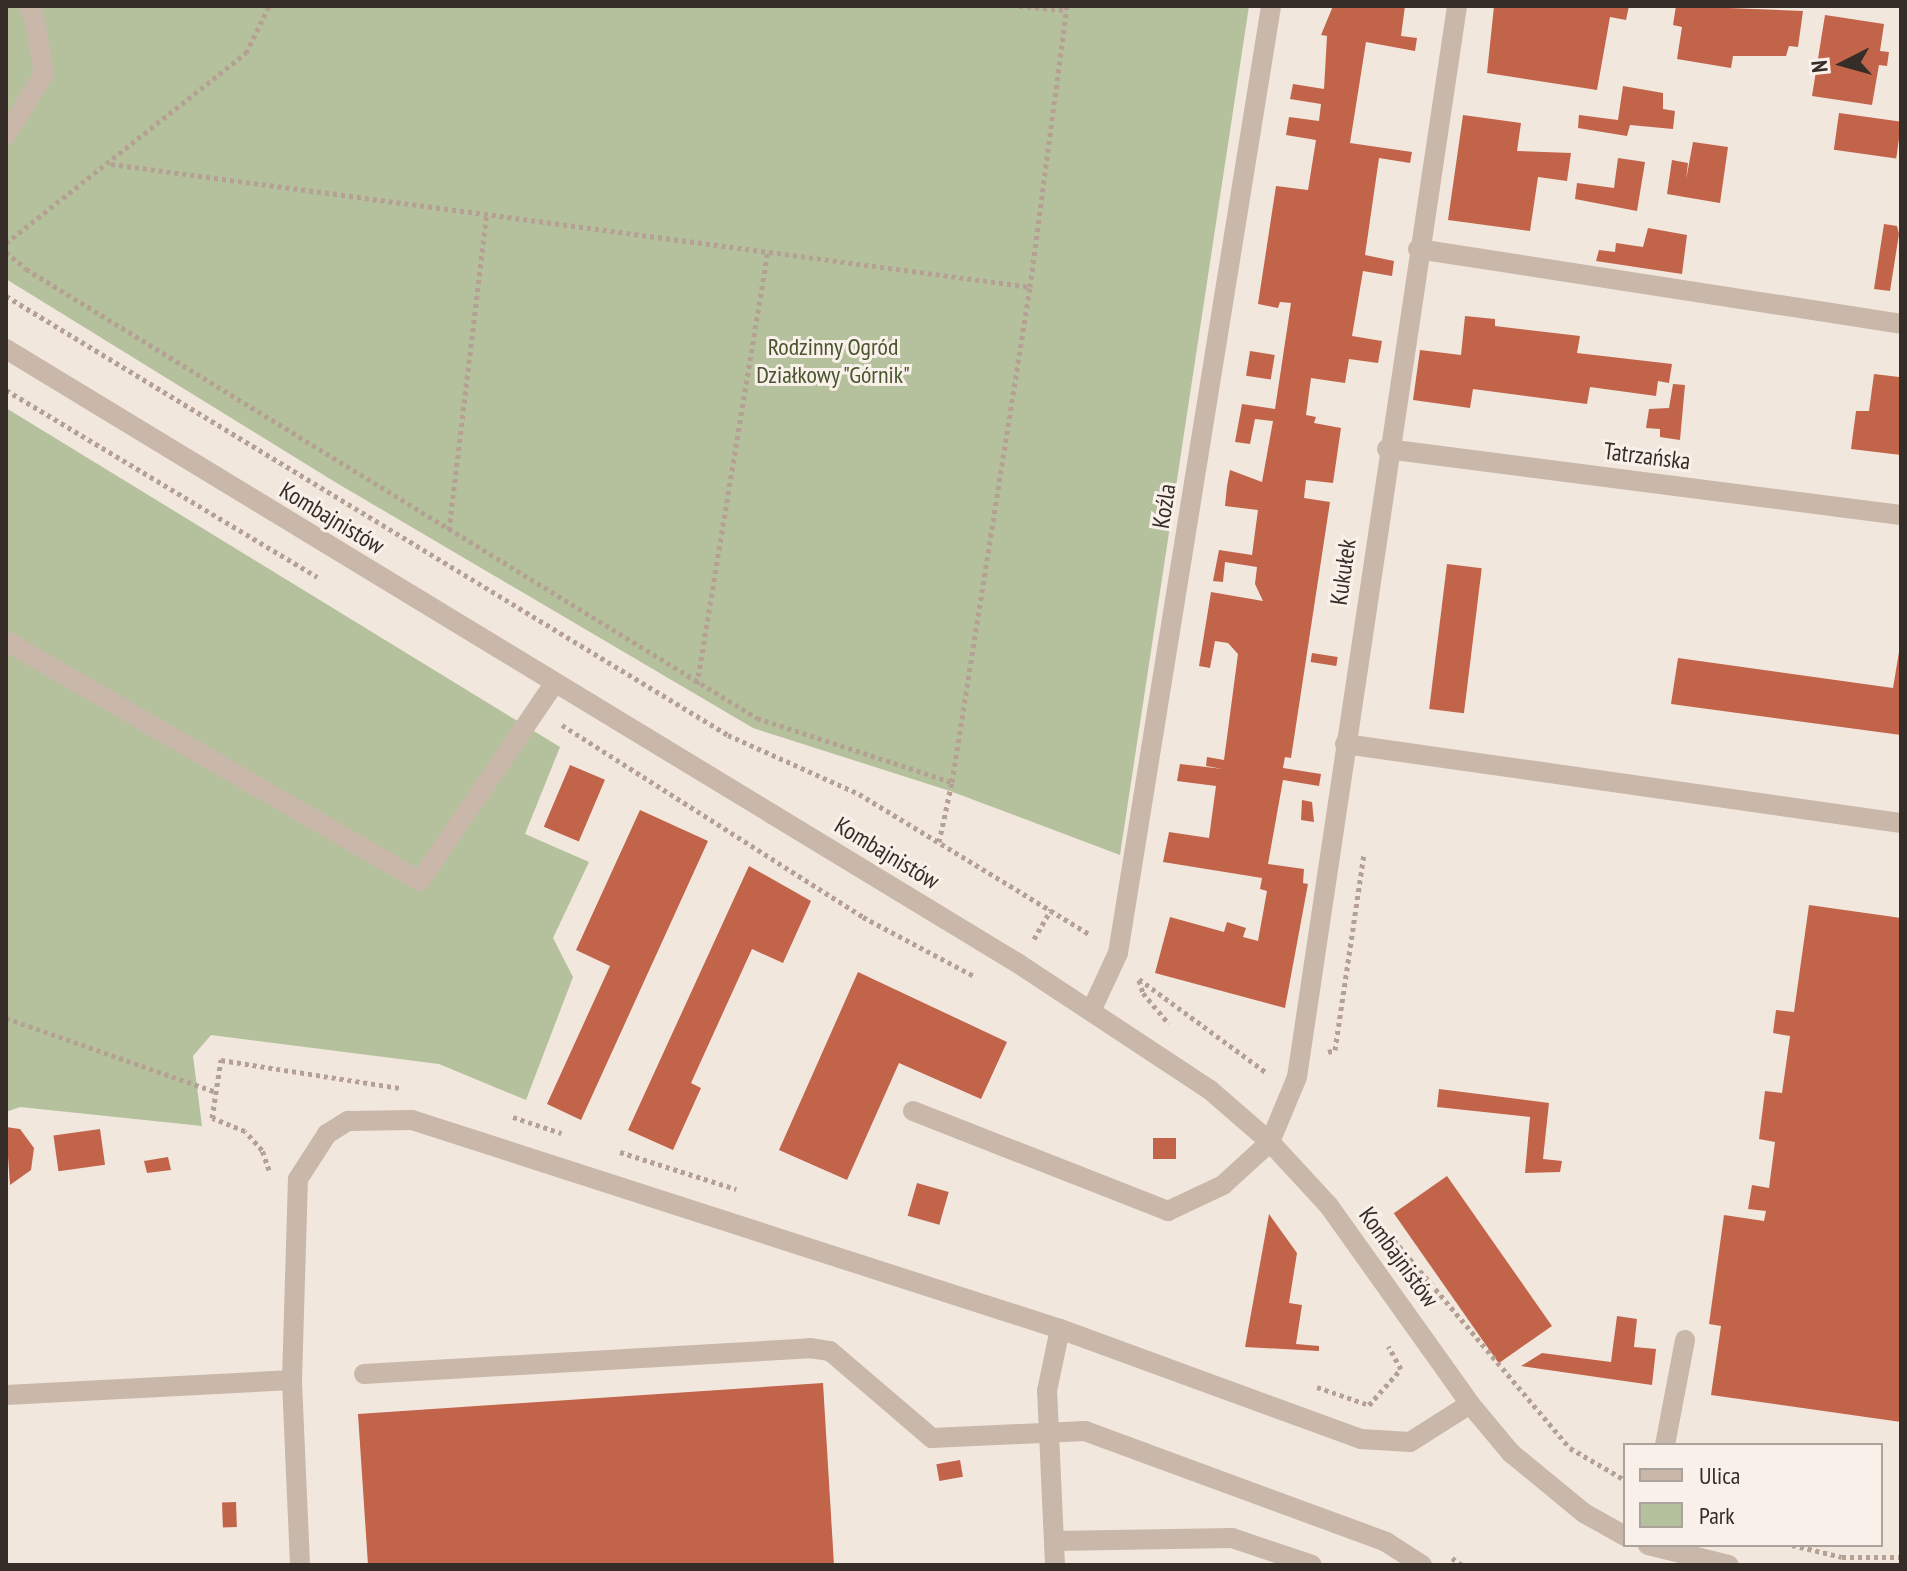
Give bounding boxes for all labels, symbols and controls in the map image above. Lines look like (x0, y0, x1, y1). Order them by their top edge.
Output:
north arrow (1803, 24, 1883, 104)
text: N (1805, 59, 1834, 74)
park label: Rodzinny Ogród Działkowy "Górnik" (755, 333, 911, 389)
street label: Tatrzańska (1602, 436, 1692, 476)
street label: Kombajnistów (275, 476, 389, 560)
street label: Koźla (1146, 482, 1182, 530)
street label: Kukułek (1324, 537, 1362, 607)
street label: Kombajnistów (830, 811, 944, 895)
street label: Kombajnistów (1353, 1201, 1445, 1313)
legend (1623, 1443, 1883, 1547)
text: Ulica (1699, 1460, 1740, 1491)
text: Park (1699, 1500, 1735, 1531)

